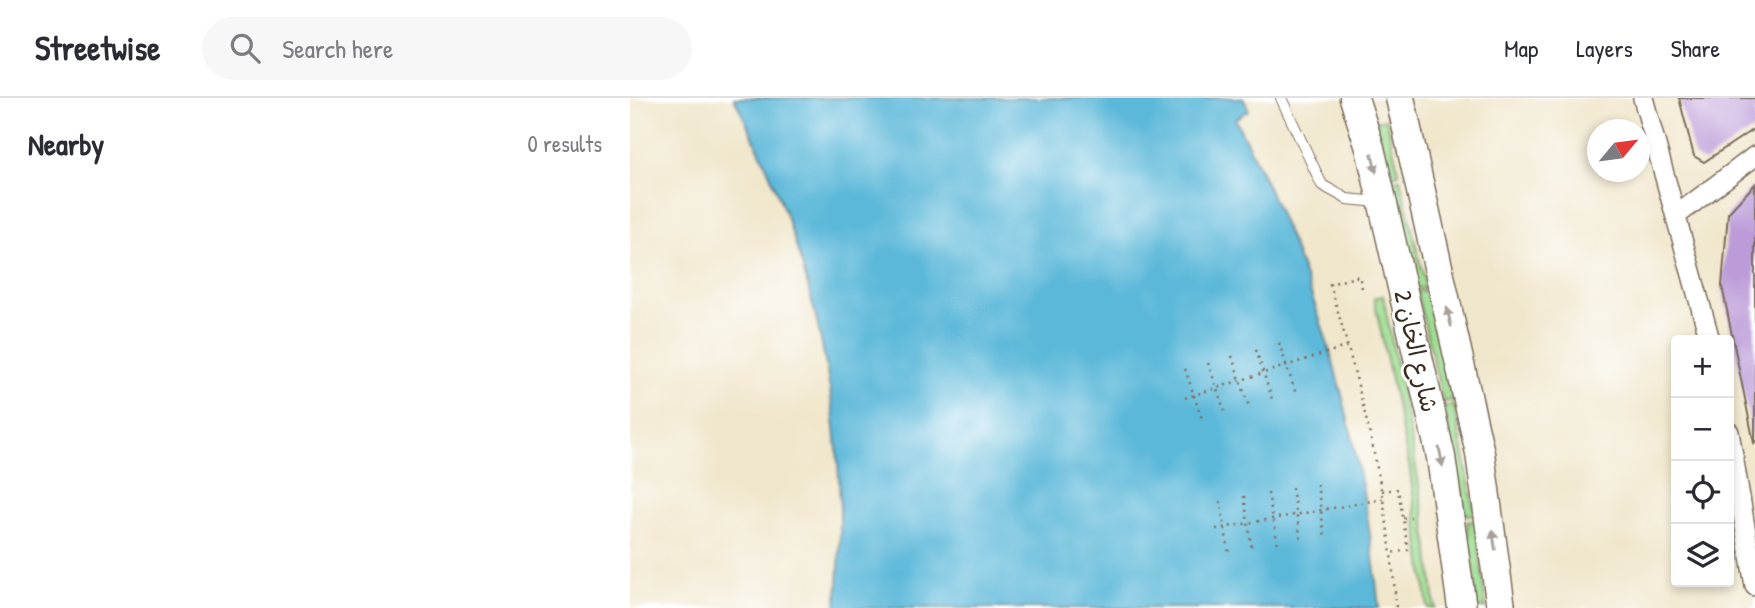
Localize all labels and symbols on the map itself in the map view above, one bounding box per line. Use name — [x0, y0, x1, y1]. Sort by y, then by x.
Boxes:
north arrow — [1587, 119, 1650, 182]
one-way arrow — [1368, 152, 1379, 174]
street label: شارع الخان 2 — [1385, 287, 1447, 416]
one-way arrow — [1444, 306, 1455, 328]
one-way arrow — [1435, 446, 1446, 468]
one-way arrow — [1488, 529, 1499, 551]

